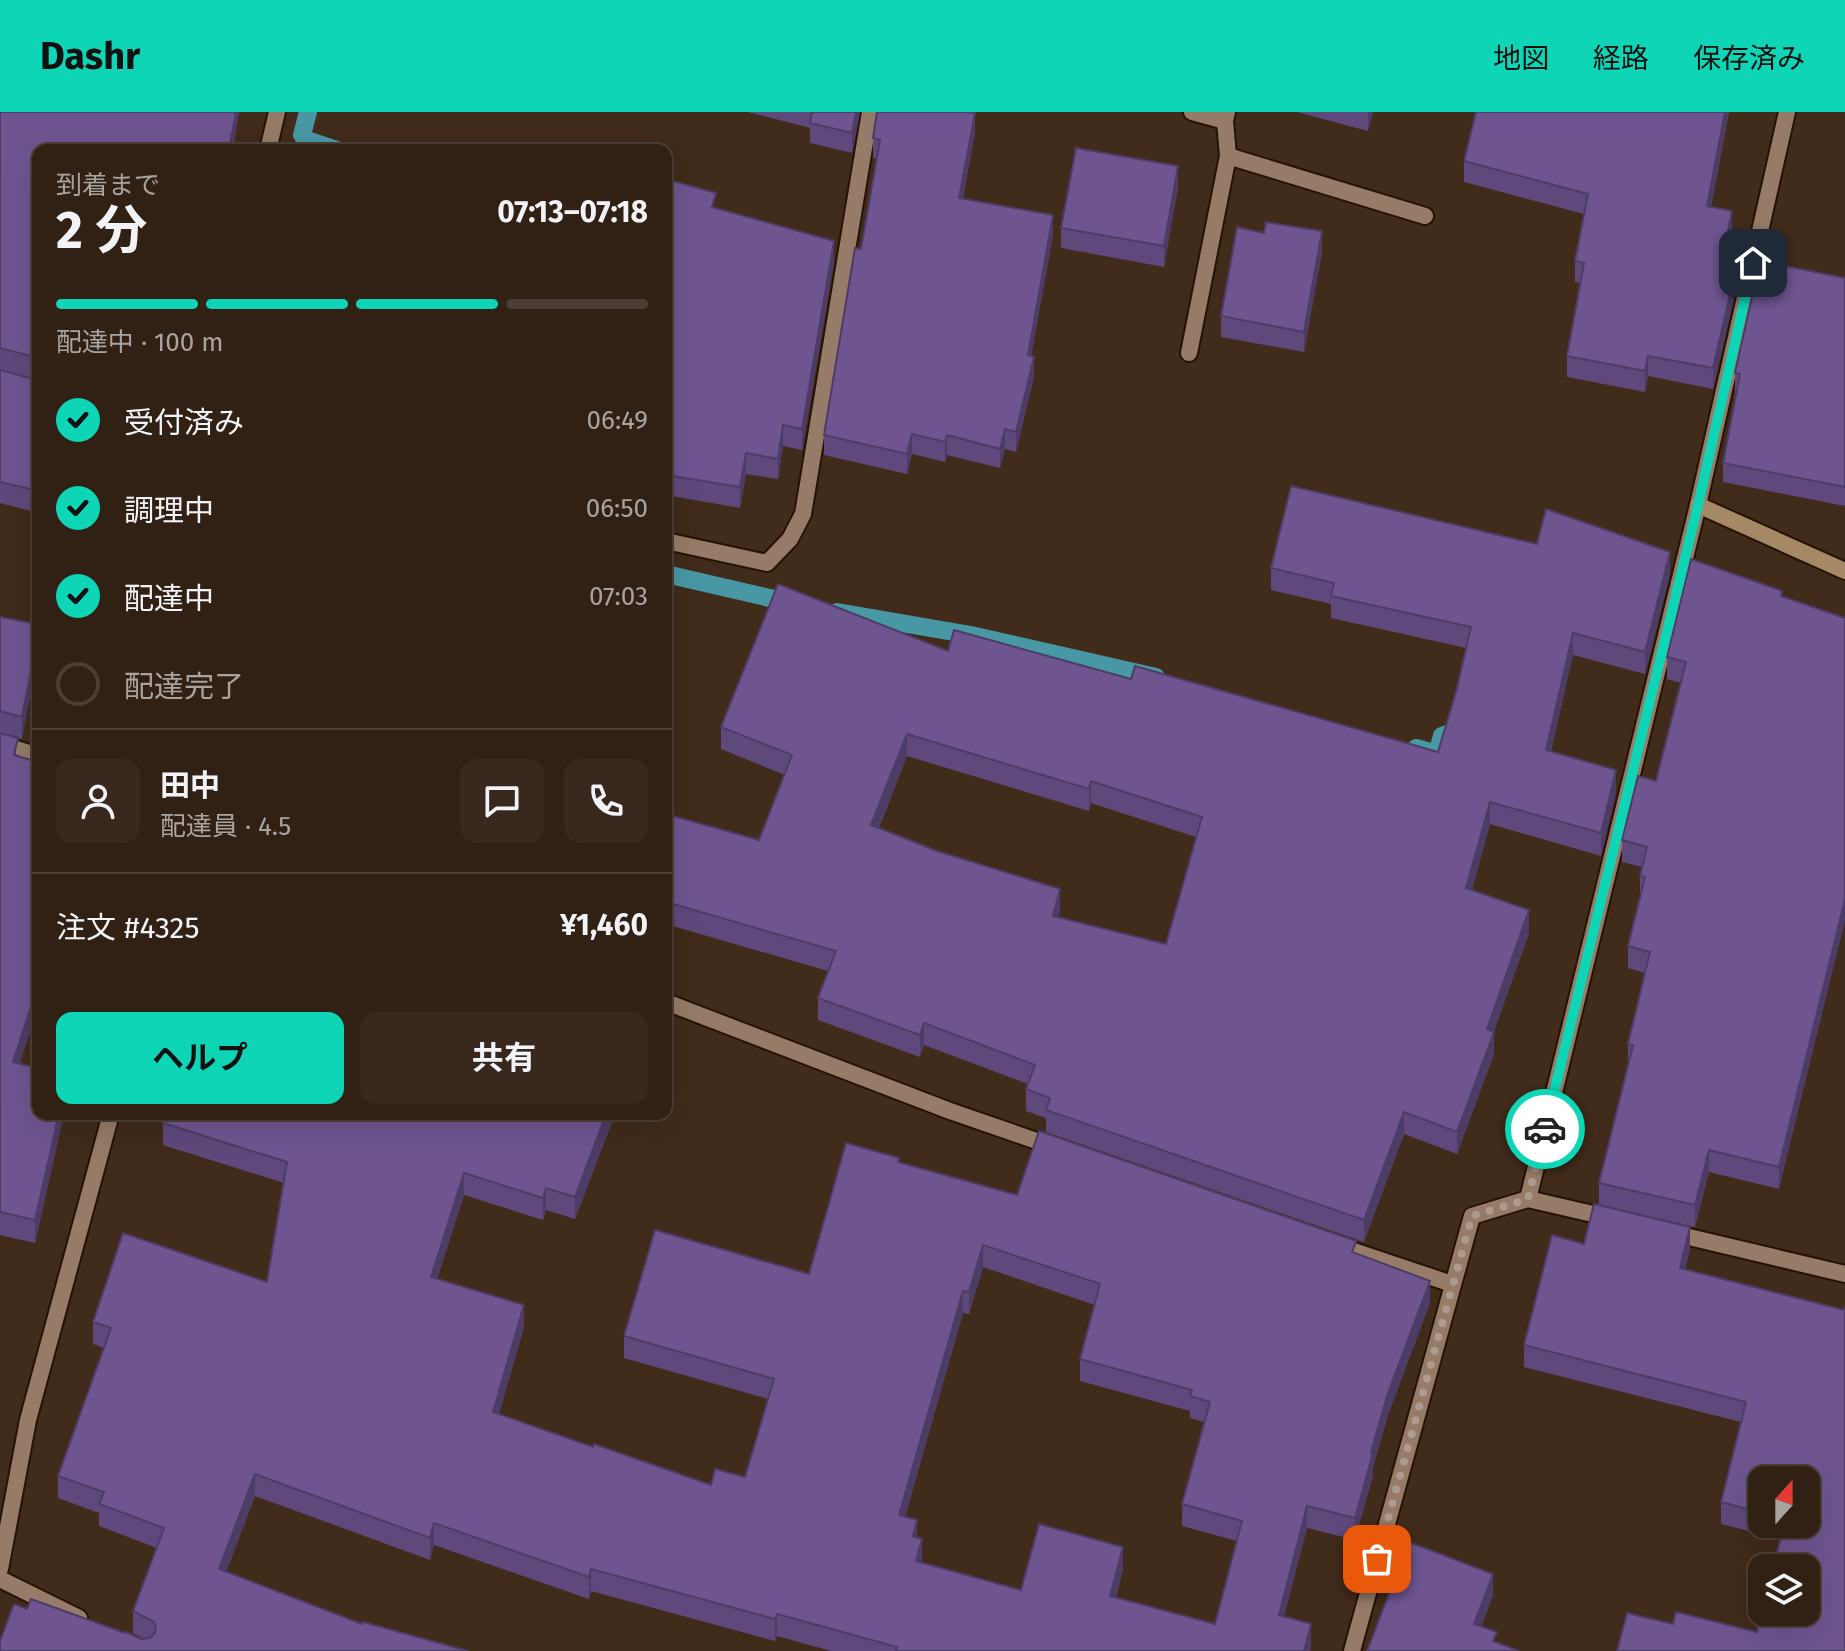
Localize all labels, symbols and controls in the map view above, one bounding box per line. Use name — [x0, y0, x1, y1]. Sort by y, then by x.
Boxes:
text: Dashr — [40, 33, 140, 79]
text: 地図 — [1493, 42, 1549, 75]
text: 経路 — [1593, 42, 1649, 75]
text: 保存済み — [1693, 42, 1805, 75]
text: 到着まで — [56, 170, 160, 201]
text: 07:13–07:18 — [497, 194, 648, 230]
text: 2 分 — [56, 199, 147, 262]
pin — [1719, 229, 1787, 297]
icon: home — [1731, 241, 1775, 285]
text: 配達中 · 100 m — [56, 327, 223, 358]
icon: check — [56, 398, 100, 442]
text: 受付済み — [124, 405, 244, 441]
text: 06:49 — [587, 405, 648, 436]
icon: check — [56, 486, 100, 530]
text: 調理中 — [124, 493, 214, 529]
text: 06:50 — [586, 493, 648, 524]
icon: check — [56, 574, 100, 618]
text: 配達中 — [124, 581, 214, 617]
text: 07:03 — [589, 581, 648, 612]
text: 配達完了 — [124, 669, 244, 705]
button: person — [56, 759, 140, 843]
button: chat — [460, 759, 544, 843]
button: phone — [564, 759, 648, 843]
text: 田中 — [160, 768, 220, 804]
text: 配達員 · 4.5 — [160, 811, 291, 842]
text: ¥1,460 — [560, 907, 648, 943]
text: 注文 #4325 — [56, 910, 200, 946]
button: ヘルプ — [56, 1012, 344, 1104]
button: 共有 — [360, 1012, 648, 1104]
courier — [1505, 1089, 1585, 1169]
icon: car — [1523, 1107, 1567, 1151]
north arrow — [1748, 1466, 1820, 1538]
map controls — [1748, 1466, 1820, 1626]
pin — [1343, 1525, 1411, 1593]
icon: bag — [1355, 1537, 1399, 1581]
button: layers — [1748, 1554, 1820, 1626]

